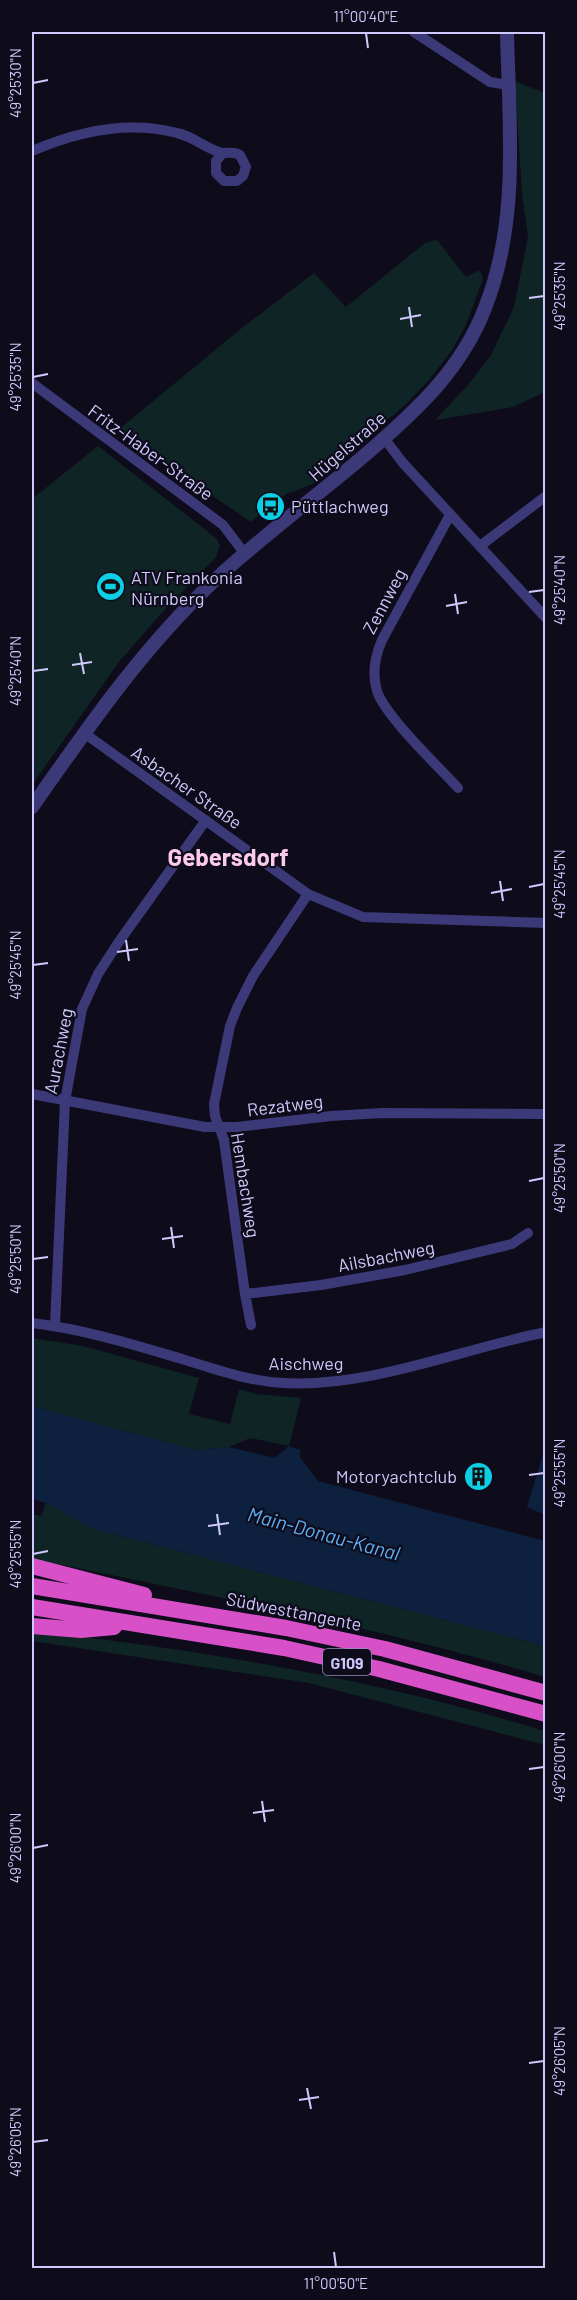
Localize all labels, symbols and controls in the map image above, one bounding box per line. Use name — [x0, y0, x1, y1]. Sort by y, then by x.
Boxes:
text: 11°00'40"E — [334, 7, 398, 25]
text: 49°25'30"N — [6, 48, 24, 118]
text: 49°25'35"N — [550, 261, 568, 331]
text: 49°25'35"N — [6, 342, 24, 412]
street label: Fritz-Haber-Straße — [84, 399, 218, 505]
street label: Hügelstraße — [304, 406, 390, 486]
bus stop icon: Püttlachweg — [254, 490, 286, 522]
place label: Püttlachweg — [291, 495, 389, 517]
text: 49°25'40"N — [550, 555, 568, 625]
street label: Zennweg — [358, 565, 410, 637]
place label: ATV Frankonia Nürnberg — [131, 566, 243, 609]
sports icon: ATV Frankonia Nürnberg — [94, 571, 126, 603]
text: 49°25'40"N — [6, 636, 24, 706]
street label: Asbacher Straße — [128, 741, 246, 833]
district label: Gebersdorf — [167, 842, 289, 871]
text: 49°25'45"N — [550, 849, 568, 919]
text: 49°25'45"N — [6, 930, 24, 1000]
street label: Aurachweg — [39, 1006, 77, 1096]
street label: Rezatweg — [246, 1089, 324, 1121]
street label: Hembachweg — [227, 1131, 265, 1239]
text: 49°25'50"N — [550, 1143, 568, 1213]
text: 49°25'50"N — [6, 1224, 24, 1294]
street label: Ailsbachweg — [336, 1236, 436, 1276]
street label: Aischweg — [269, 1352, 343, 1374]
text: 49°25'55"N — [550, 1438, 568, 1508]
building icon: Motoryachtclub — [462, 1460, 494, 1492]
place label: Motoryachtclub — [336, 1465, 457, 1487]
water label: Main-Donau-Kanal — [245, 1501, 403, 1565]
text: 49°25'55"N — [6, 1519, 24, 1589]
street label: Südwesttangente — [224, 1587, 364, 1635]
road number: G109 — [323, 1649, 371, 1675]
text: 49°26'00"N — [550, 1732, 568, 1802]
text: 49°26'00"N — [6, 1813, 24, 1883]
text: 49°26'05"N — [550, 2026, 568, 2096]
text: 49°26'05"N — [6, 2107, 24, 2177]
text: 11°00'50"E — [304, 2274, 368, 2292]

